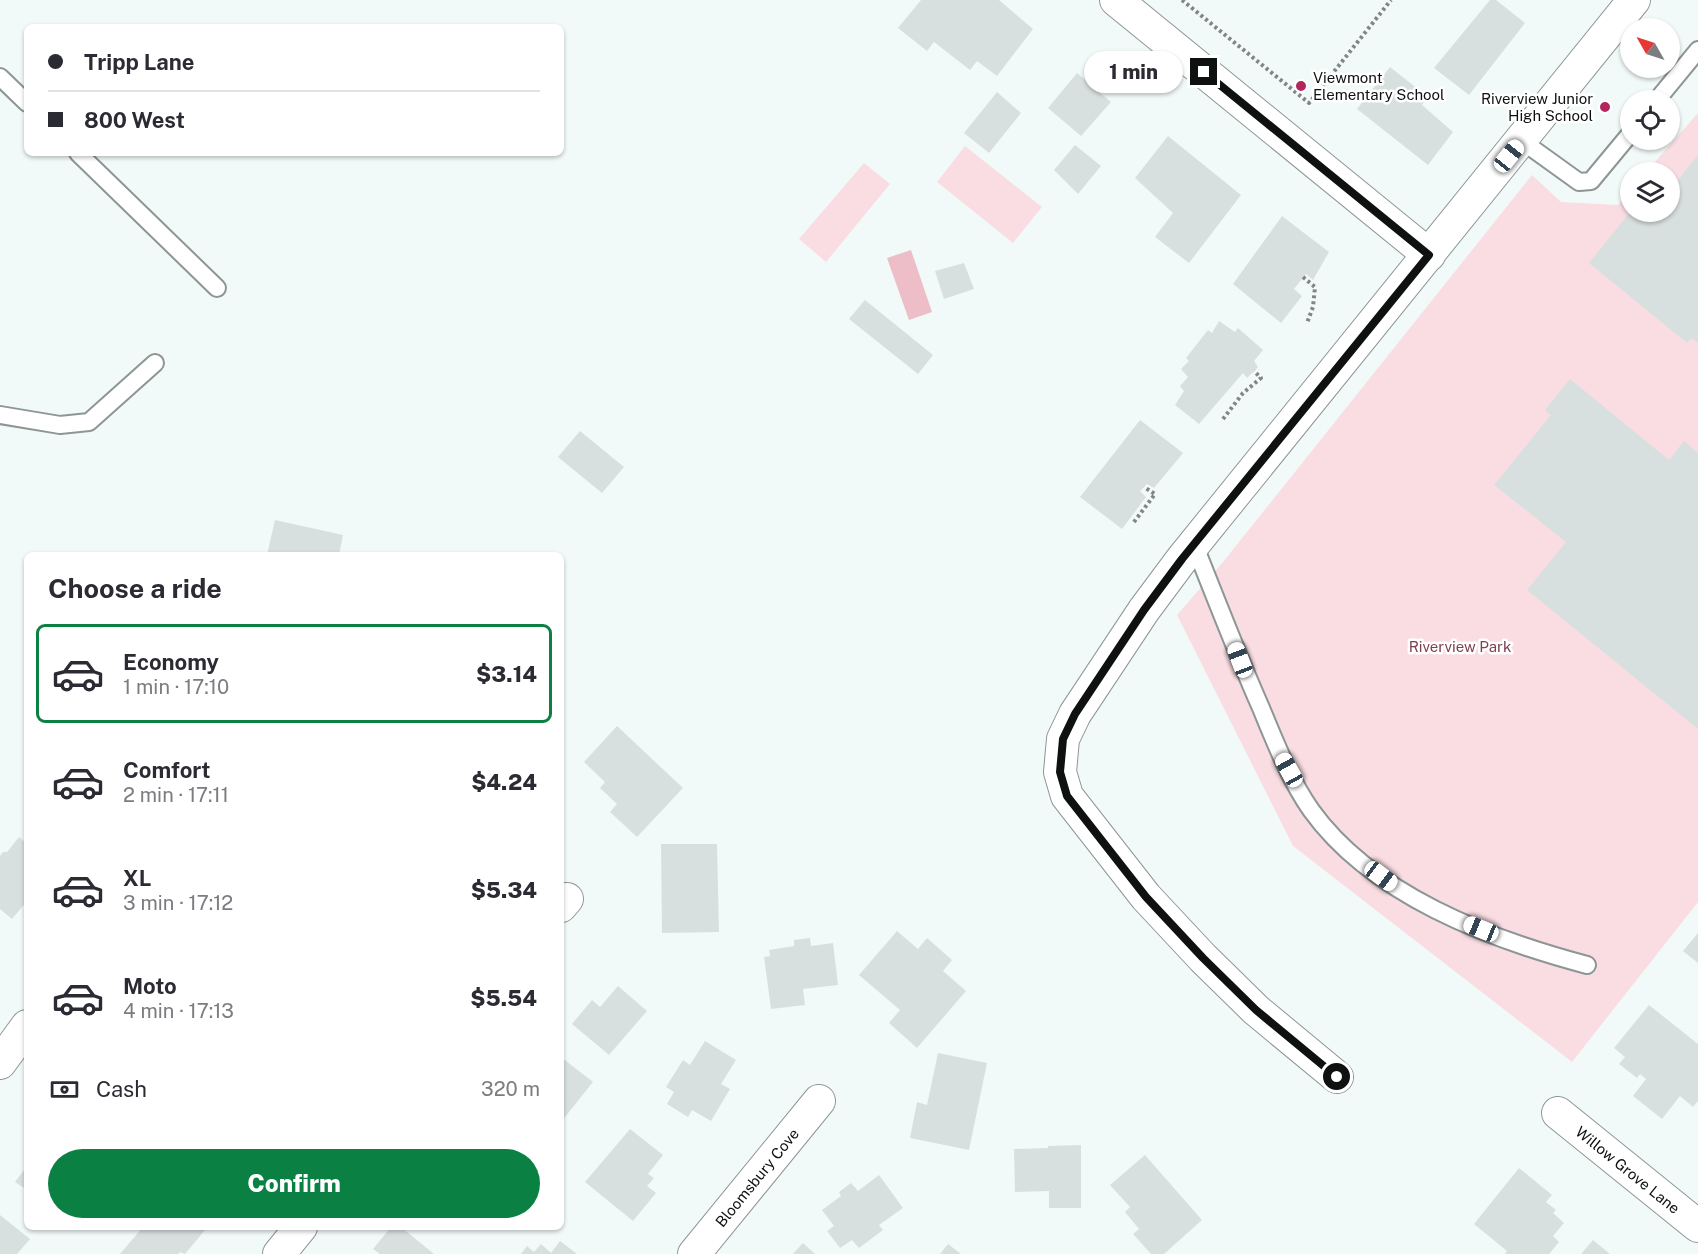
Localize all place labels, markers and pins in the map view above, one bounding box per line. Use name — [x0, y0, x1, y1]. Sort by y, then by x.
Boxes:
place label: Viewmont Elementary School — [1313, 69, 1445, 103]
marker: Viewmont Elementary School — [1294, 79, 1308, 93]
place label: Riverview Junior High School — [1481, 90, 1593, 124]
marker: Riverview Junior High School — [1598, 100, 1612, 114]

